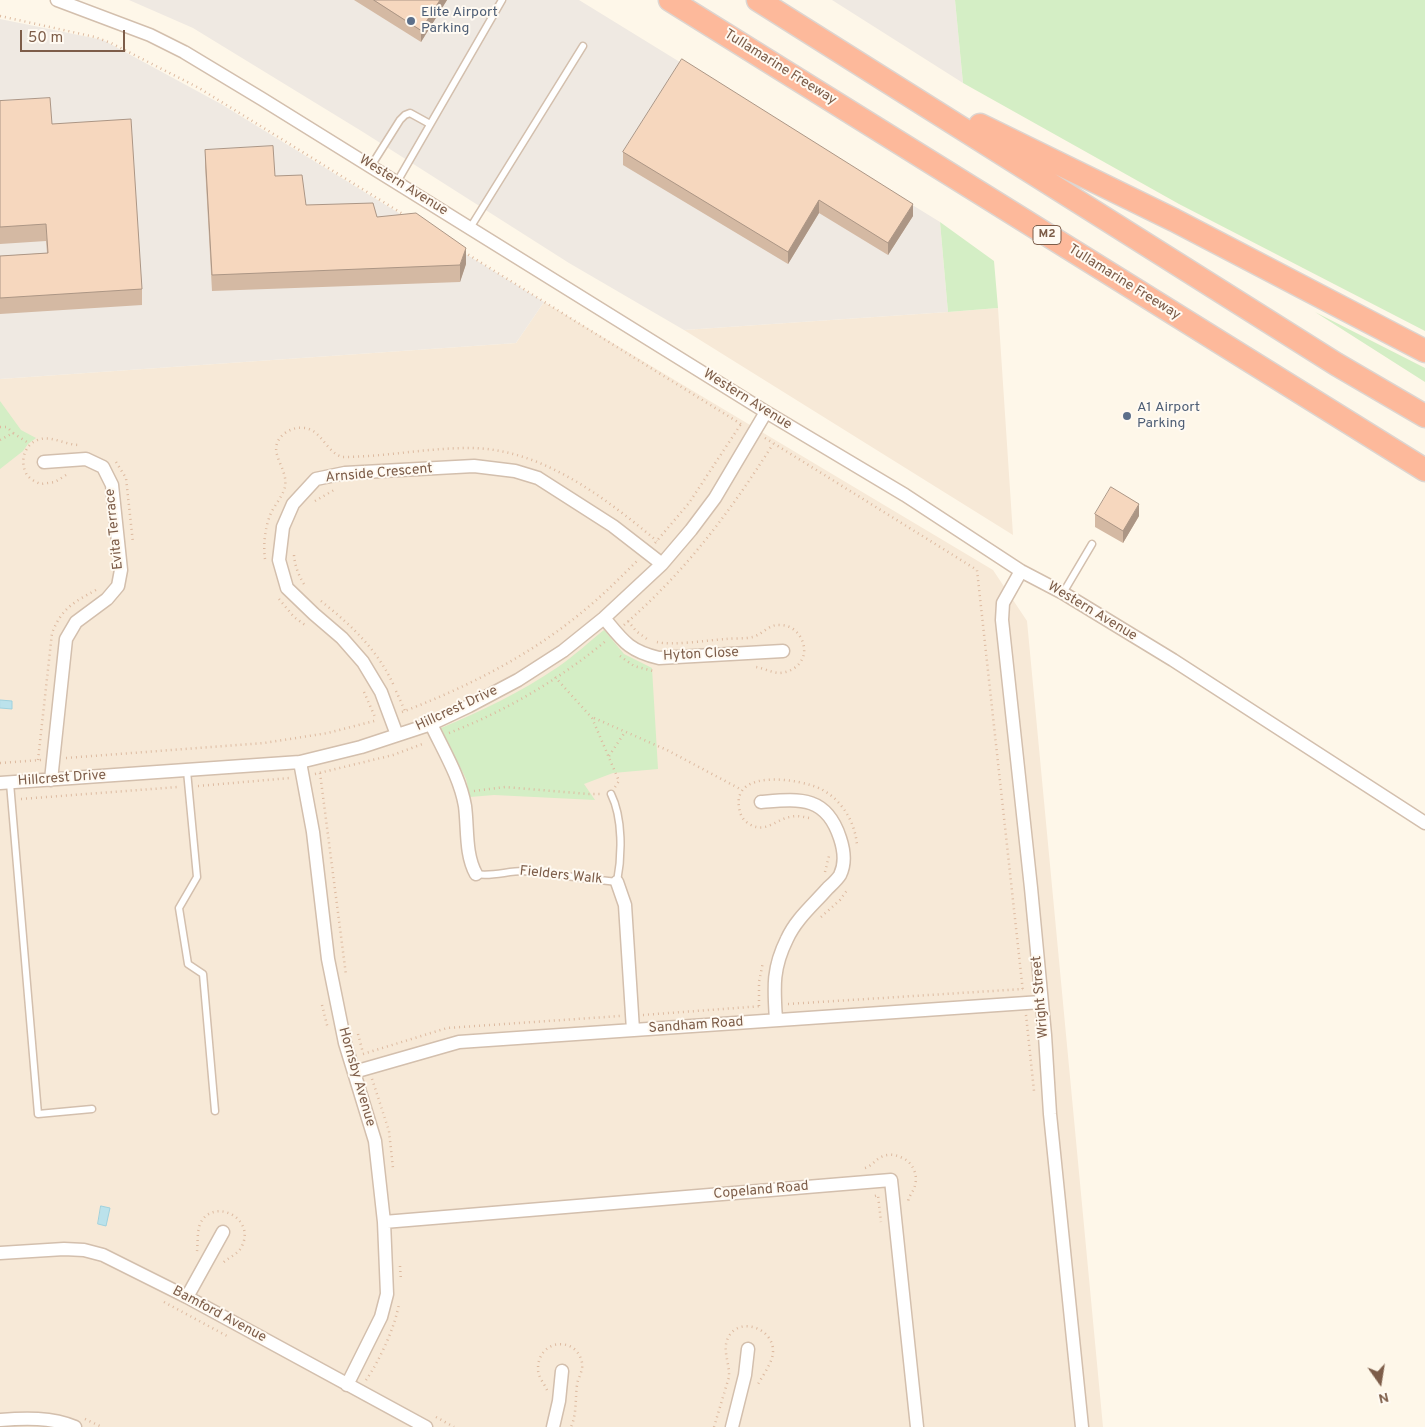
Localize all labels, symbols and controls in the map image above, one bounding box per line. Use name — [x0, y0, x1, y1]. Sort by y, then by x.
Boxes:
place label: Elite Airport Parking — [421, 5, 498, 38]
marker: Elite Airport Parking — [405, 15, 417, 27]
scale bar — [22, 20, 128, 52]
street label: Tullamarine Freeway — [721, 27, 839, 109]
text: 50 m — [28, 29, 63, 48]
street label: Western Avenue — [356, 152, 450, 220]
road number: M2 — [1033, 226, 1061, 244]
street label: Tullamarine Freeway — [1065, 242, 1183, 324]
street label: Western Avenue — [700, 366, 794, 434]
place label: A1 Airport Parking — [1137, 400, 1200, 432]
marker: A1 Airport Parking — [1121, 410, 1133, 422]
street label: Arnside Crescent — [325, 461, 433, 487]
street label: Evita Terrace — [102, 488, 128, 570]
street label: Western Avenue — [1044, 579, 1140, 645]
street label: Hyton Close — [663, 645, 739, 665]
street label: Hillcrest Drive — [413, 683, 501, 735]
street label: Hillcrest Drive — [17, 768, 107, 790]
street label: Fielders Walk — [519, 863, 603, 889]
street label: Wright Street — [1029, 955, 1053, 1039]
street label: Sandham Road — [648, 1014, 744, 1038]
street label: Hornsby Avenue — [334, 1025, 378, 1129]
street label: Copeland Road — [713, 1178, 809, 1204]
street label: Bamford Avenue — [169, 1283, 269, 1347]
north arrow — [1355, 1357, 1405, 1407]
text: N — [1377, 1388, 1390, 1407]

